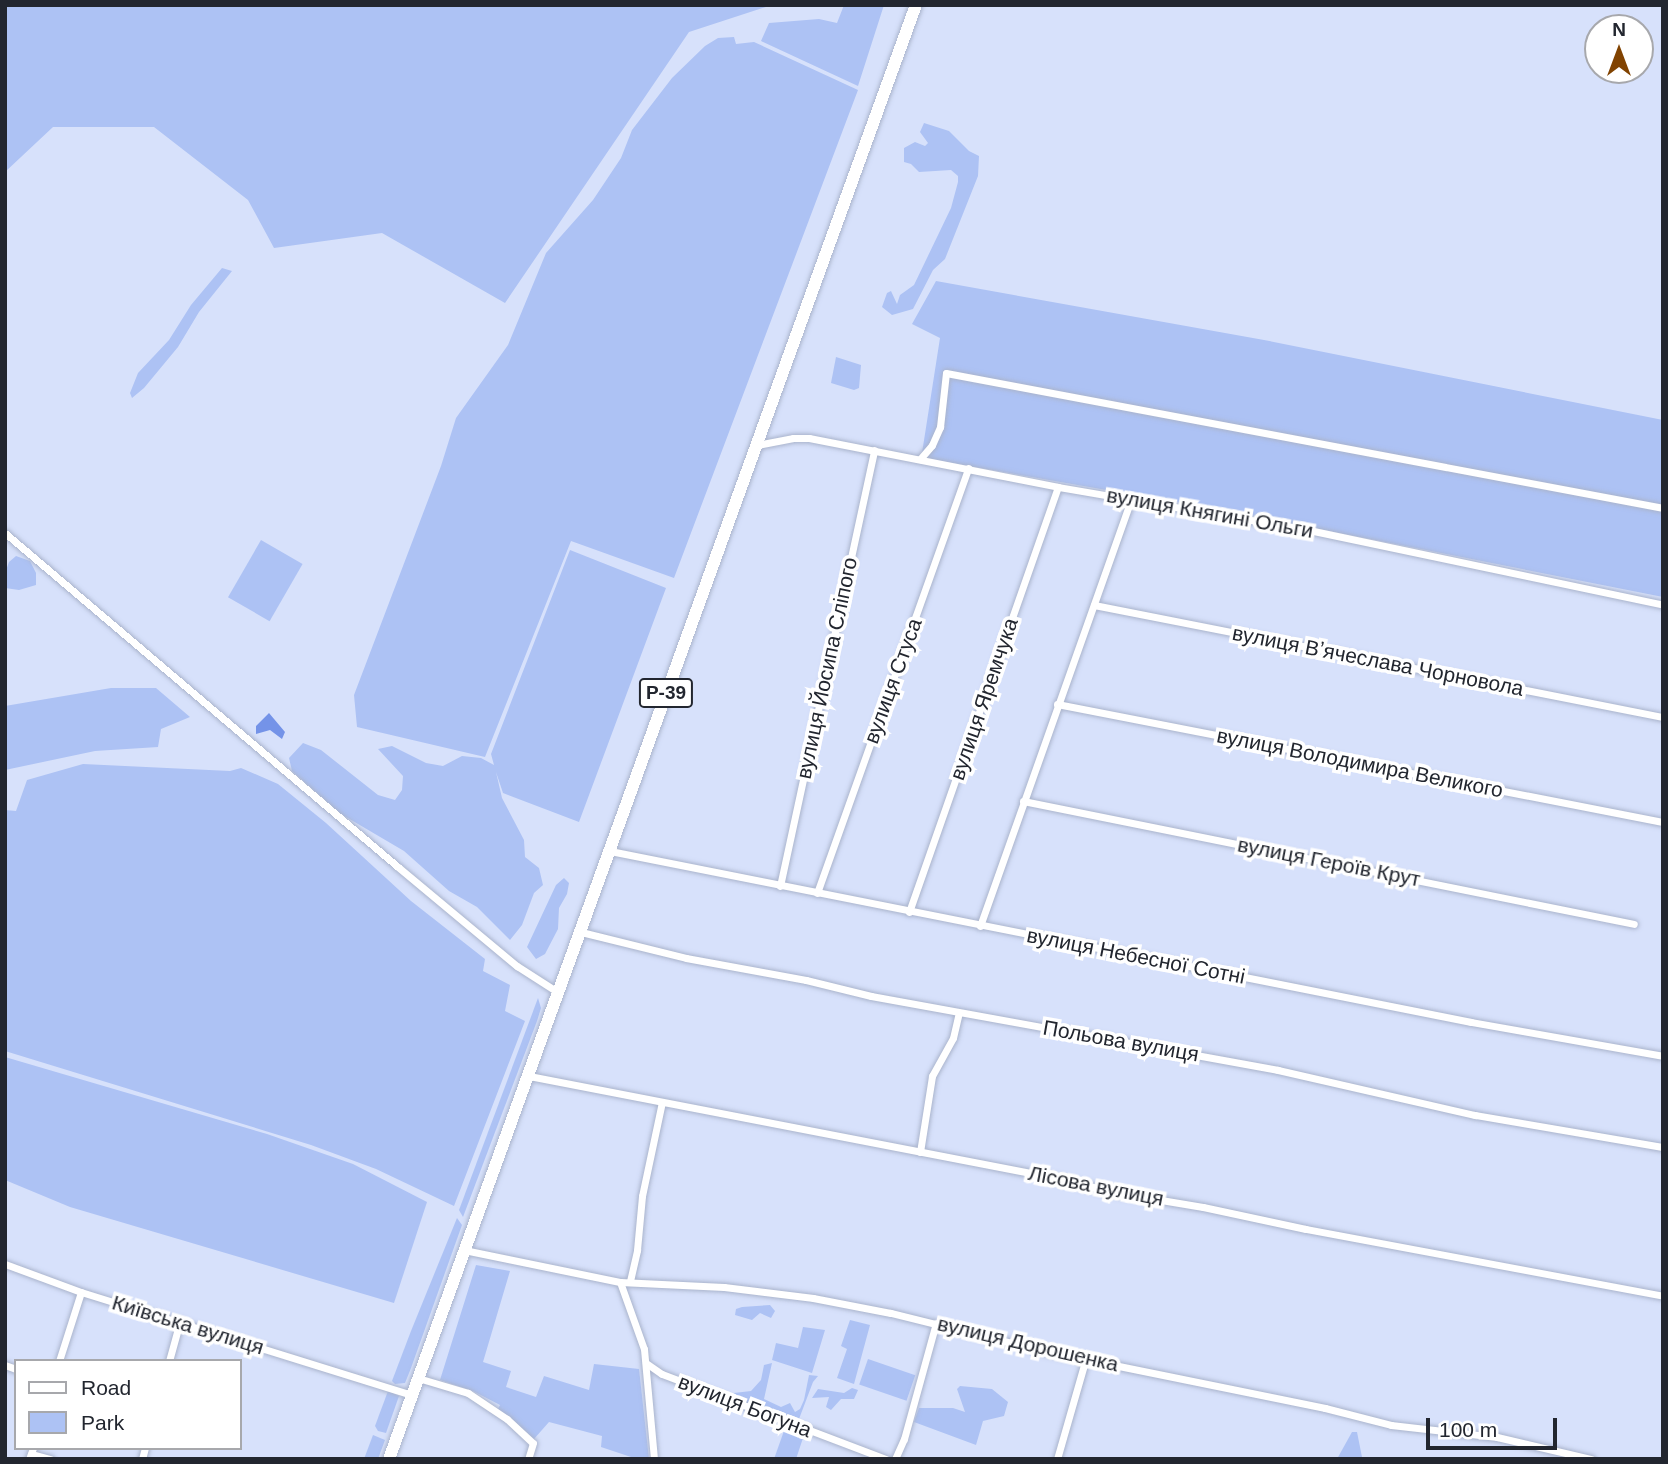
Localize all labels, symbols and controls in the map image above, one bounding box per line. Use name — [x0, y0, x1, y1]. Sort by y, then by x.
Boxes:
north arrow — [1584, 14, 1654, 84]
text: N — [1612, 19, 1626, 40]
street label: вулиця Княгині Ольги — [1105, 482, 1315, 544]
street label: вулиця Йосипа Сліпого — [791, 555, 863, 781]
street label: вулиця Стуса — [859, 615, 927, 747]
street label: вулиця Яремчука — [944, 615, 1024, 783]
street label: вулиця Вʼячеслава Чорновола — [1230, 620, 1526, 702]
road number: Р-39 — [638, 678, 694, 708]
street label: вулиця Володимира Великого — [1215, 723, 1505, 803]
street label: вулиця Героїв Крут — [1236, 832, 1422, 892]
street label: вулиця Небесної Сотні — [1025, 922, 1247, 990]
street label: Польова вулиця — [1041, 1015, 1201, 1067]
street label: Лісова вулиця — [1026, 1161, 1166, 1211]
street label: Київська вулиця — [109, 1290, 267, 1360]
street label: вулиця Дорошенка — [935, 1311, 1121, 1377]
legend — [14, 1359, 242, 1450]
street label: вулиця Богуна — [675, 1369, 815, 1443]
text: Road — [81, 1376, 131, 1399]
scale bar — [1430, 1404, 1561, 1448]
text: Park — [81, 1411, 124, 1434]
text: 100 m — [1439, 1418, 1497, 1441]

